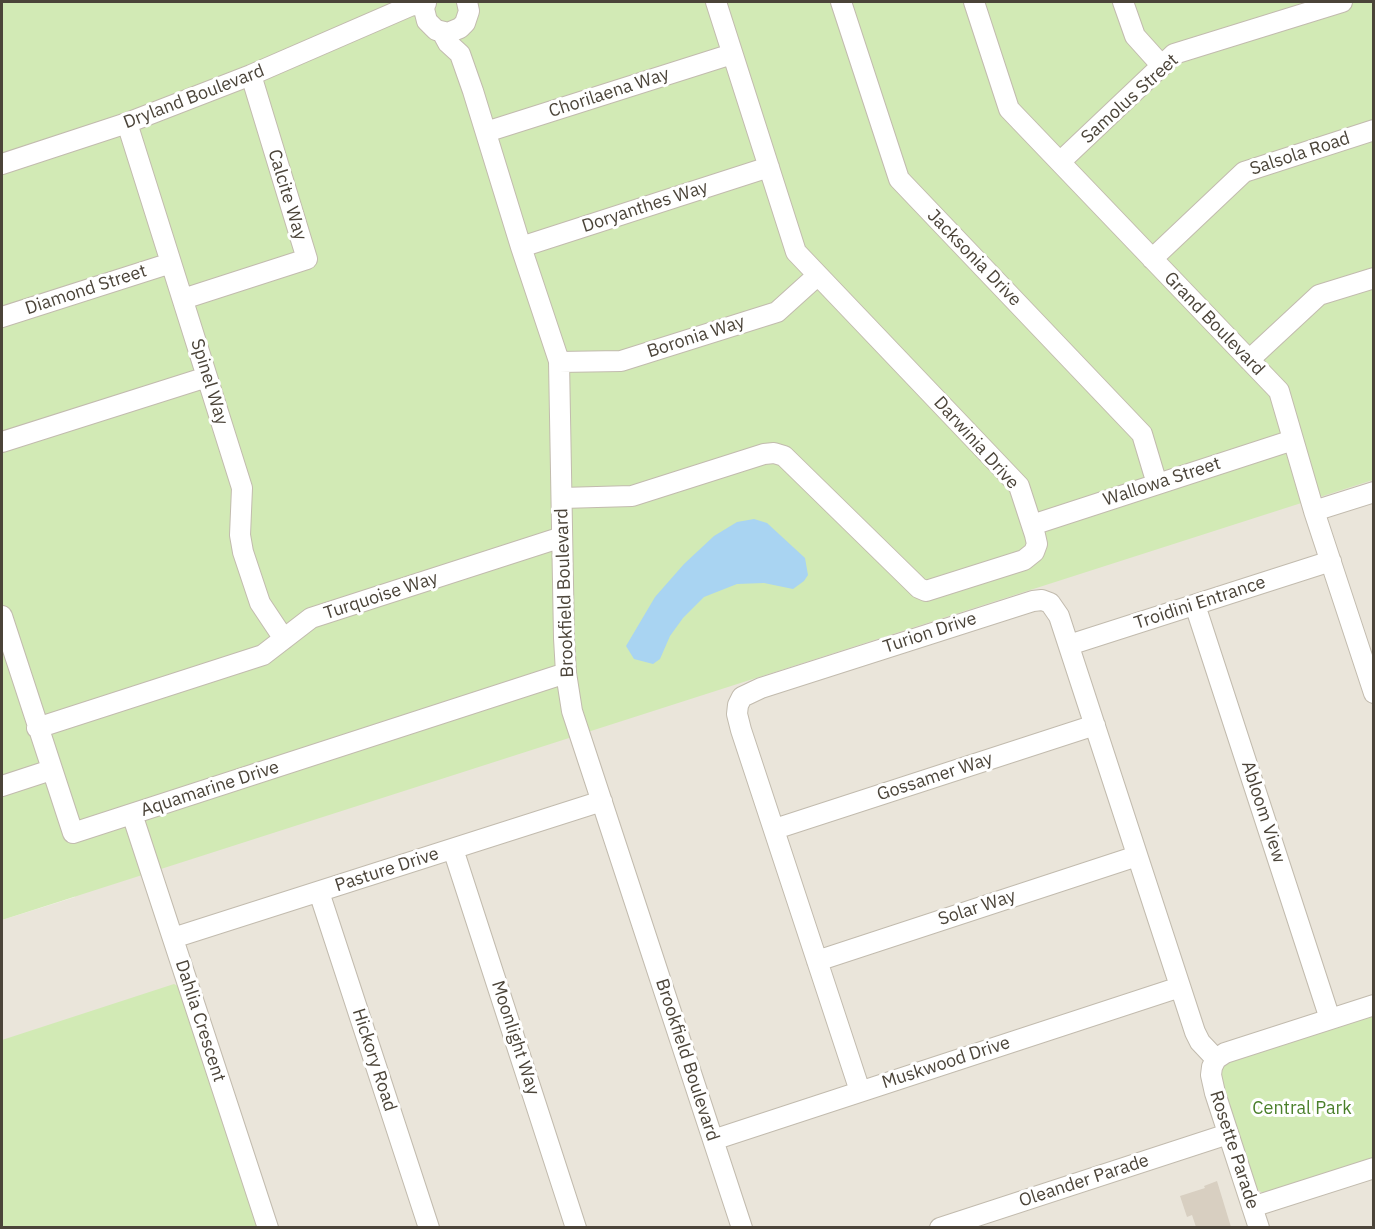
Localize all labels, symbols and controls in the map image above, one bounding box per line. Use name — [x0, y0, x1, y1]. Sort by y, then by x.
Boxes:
street label: Samolus Street — [1077, 50, 1183, 148]
street label: Dryland Boulevard — [120, 60, 268, 134]
street label: Chorilaena Way — [546, 63, 672, 123]
street label: Salsola Road — [1247, 128, 1353, 180]
street label: Calcite Way — [263, 147, 311, 243]
street label: Doryanthes Way — [579, 176, 711, 238]
street label: Jacksonia Drive — [922, 205, 1026, 311]
street label: Diamond Street — [23, 260, 149, 320]
street label: Grand Boulevard — [1159, 268, 1269, 380]
street label: Boronia Way — [644, 311, 748, 363]
street label: Spinel Way — [186, 336, 232, 428]
street label: Darwinia Drive — [929, 392, 1023, 494]
street label: Wallowa Street — [1101, 453, 1223, 511]
street label: Brookfield Boulevard — [551, 508, 579, 678]
street label: Turquoise Way — [321, 567, 441, 625]
street label: Troidini Entrance — [1132, 572, 1268, 634]
street label: Turion Drive — [881, 608, 979, 658]
street label: Gossamer Way — [874, 748, 996, 806]
street label: Aquamarine Drive — [138, 756, 282, 822]
street label: Abloom View — [1236, 758, 1290, 866]
street label: Pasture Drive — [332, 843, 442, 897]
street label: Solar Way — [935, 885, 1019, 931]
street label: Dahlia Crescent — [170, 957, 230, 1085]
street label: Brookfield Boulevard — [651, 976, 723, 1144]
street label: Moonlight Way — [486, 978, 544, 1098]
street label: Hickory Road — [347, 1006, 401, 1114]
street label: Muskwood Drive — [879, 1032, 1013, 1094]
street label: Rosette Parade — [1205, 1088, 1263, 1212]
park label: Central Park — [1252, 1098, 1352, 1120]
street label: Oleander Parade — [1016, 1150, 1152, 1212]

